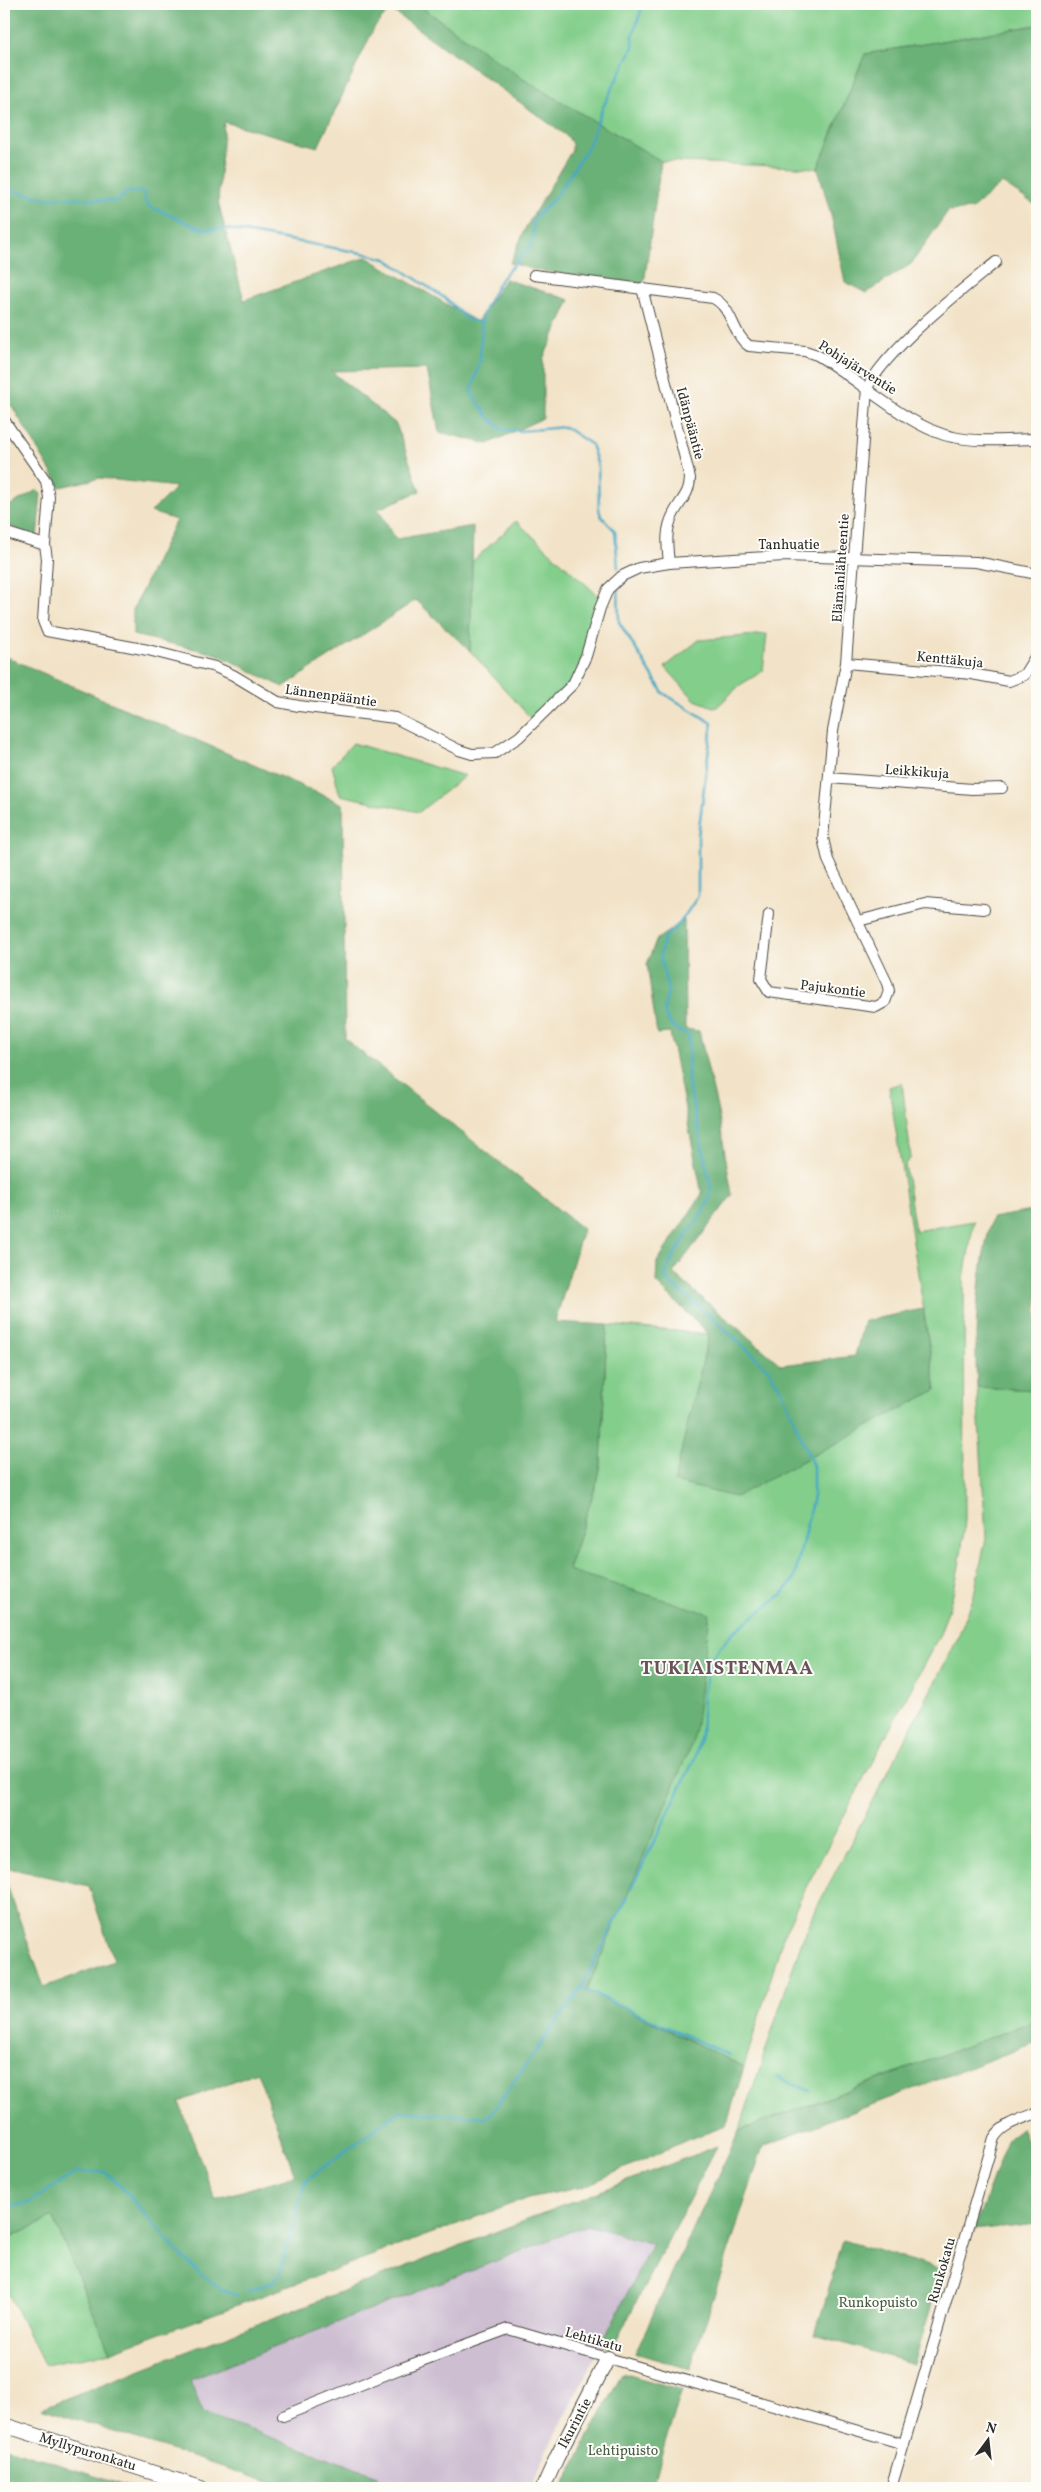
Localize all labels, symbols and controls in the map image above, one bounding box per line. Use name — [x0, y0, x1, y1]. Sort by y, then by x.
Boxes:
street label: Pohjajärventie — [814, 337, 900, 400]
street label: Idänpääntie — [671, 385, 708, 462]
street label: Elämänlähteentie — [828, 513, 855, 623]
street label: Tanhuatie — [758, 536, 820, 555]
street label: Kenttäkuja — [916, 648, 984, 673]
street label: Lännenpääntie — [284, 681, 378, 712]
street label: Leikkikuja — [884, 761, 950, 784]
street label: Pajukontie — [799, 976, 867, 1003]
district label: TUKIAISTENMAA — [640, 1656, 814, 1682]
street label: Runkokatu — [924, 2235, 961, 2306]
park label: Runkopuisto — [838, 2294, 918, 2313]
street label: Lehtikatu — [563, 2323, 625, 2358]
street label: Ikurintie — [554, 2395, 597, 2452]
north arrow — [964, 2414, 1014, 2464]
text: N — [984, 2418, 998, 2439]
street label: Myllypuronkatu — [37, 2429, 139, 2476]
park label: Lehtipuisto — [588, 2442, 658, 2461]

